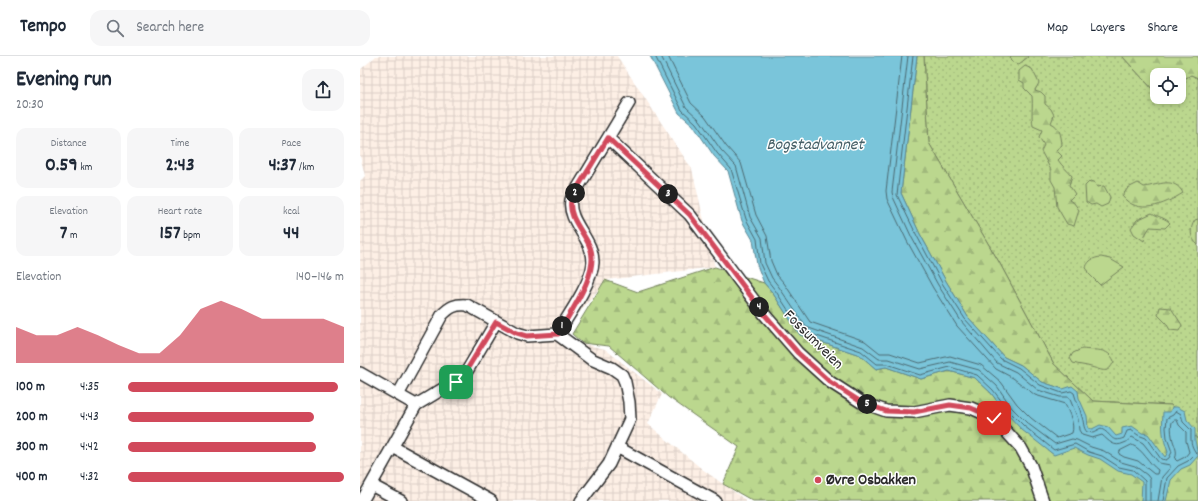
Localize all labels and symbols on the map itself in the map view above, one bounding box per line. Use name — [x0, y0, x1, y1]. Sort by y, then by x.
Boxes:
water label: Bogstadvannet — [767, 134, 865, 158]
pin: 2 — [565, 183, 585, 203]
pin: 3 — [658, 184, 678, 204]
pin: 4 — [749, 297, 769, 317]
street label: Fossumveien — [778, 305, 848, 375]
pin: 1 — [552, 316, 572, 336]
pin — [439, 365, 473, 399]
pin: 5 — [857, 394, 877, 414]
pin — [977, 401, 1011, 435]
place label: Øvre Osbakken — [826, 469, 916, 492]
marker: Øvre Osbakken — [813, 475, 823, 485]

